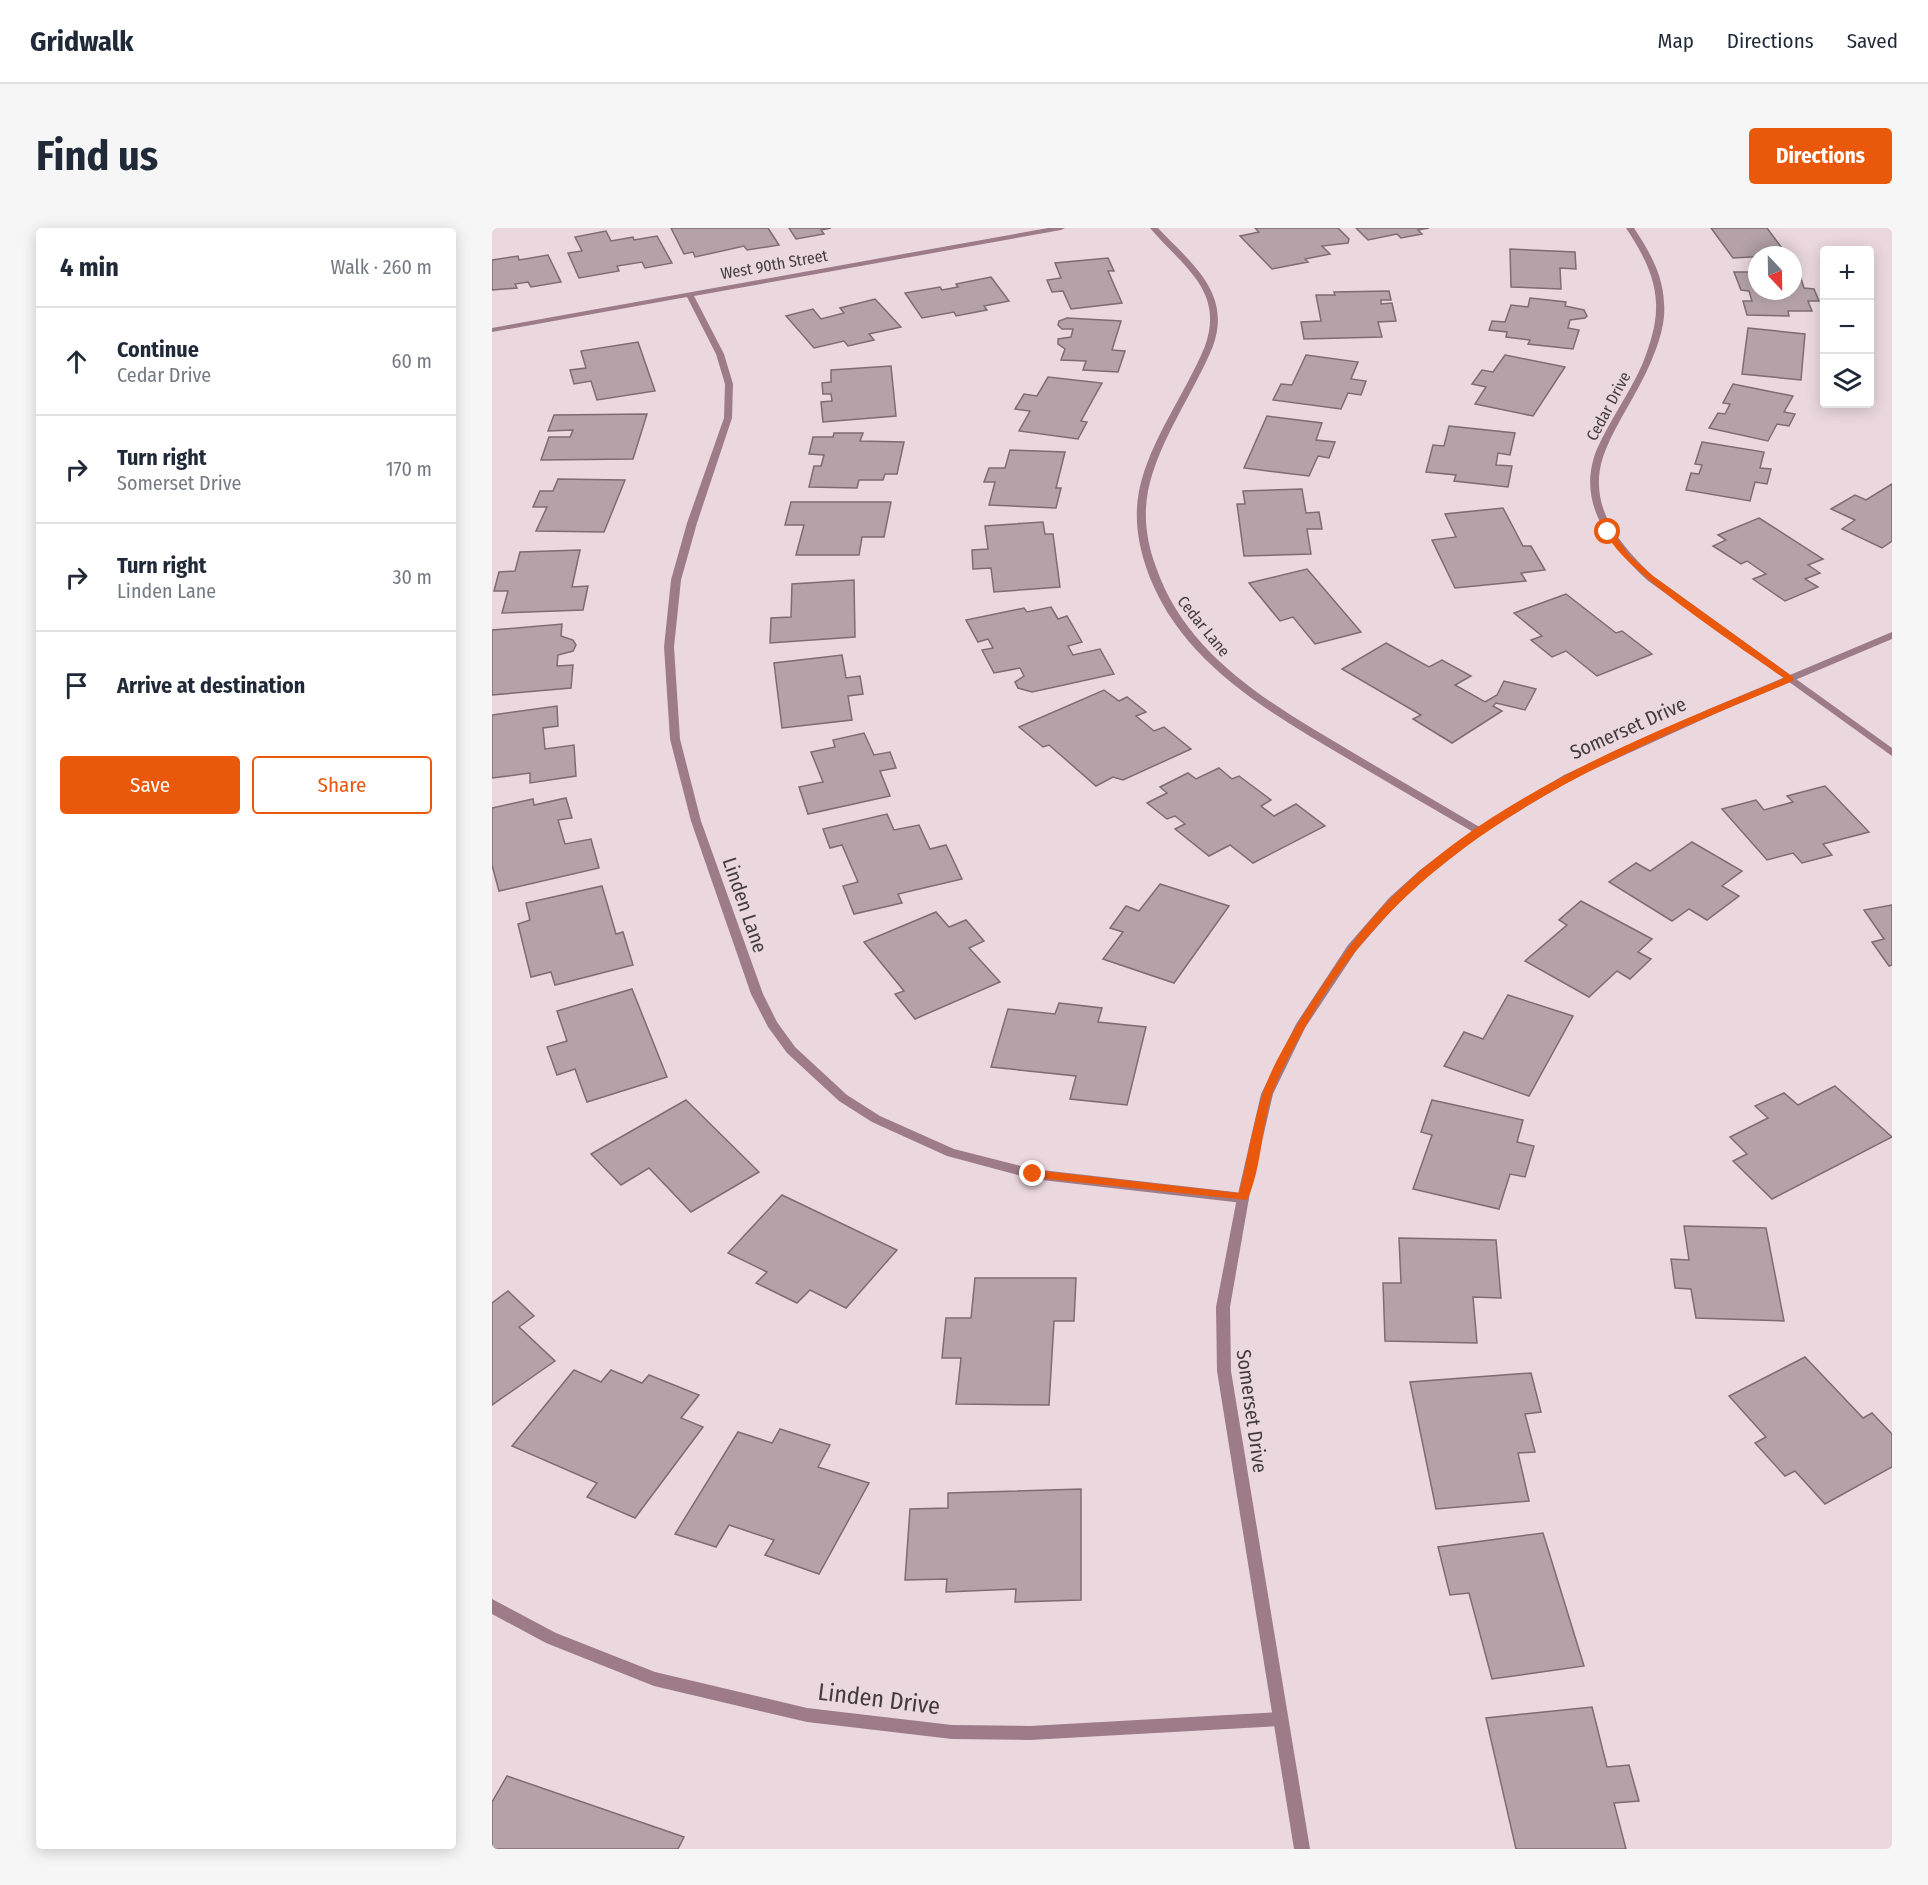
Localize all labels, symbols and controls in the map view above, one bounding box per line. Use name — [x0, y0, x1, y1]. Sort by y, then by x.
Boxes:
text: Gridwalk — [30, 25, 134, 58]
text: Map — [1657, 28, 1694, 54]
text: Directions — [1727, 28, 1814, 54]
text: Saved — [1847, 28, 1898, 54]
button: Directions — [1749, 128, 1892, 184]
text: Find us — [36, 131, 158, 181]
street label: West 90th Street — [719, 246, 830, 283]
north arrow — [1748, 246, 1802, 300]
map controls — [1820, 246, 1874, 408]
button: + — [1820, 246, 1874, 300]
text: 4 min — [60, 252, 119, 283]
text: Walk · 260 m — [331, 255, 432, 279]
button: − — [1820, 300, 1874, 354]
text: Continue — [117, 336, 199, 363]
icon: ahead — [60, 345, 93, 378]
text: 60 m — [392, 349, 432, 373]
button: layers — [1820, 354, 1874, 408]
text: Cedar Drive — [117, 363, 211, 387]
street label: Cedar Drive — [1582, 368, 1635, 444]
text: Turn right — [117, 444, 206, 471]
icon: right — [60, 453, 93, 486]
text: 170 m — [386, 457, 432, 481]
text: Somerset Drive — [117, 471, 241, 495]
route start — [1594, 518, 1620, 544]
text: Turn right — [117, 552, 206, 579]
icon: right — [60, 561, 93, 594]
text: 30 m — [392, 565, 432, 589]
text: Linden Lane — [117, 579, 216, 603]
street label: Cedar Lane — [1173, 592, 1234, 661]
icon: arrive — [60, 669, 93, 702]
text: Arrive at destination — [117, 672, 305, 699]
street label: Somerset Drive — [1566, 692, 1690, 764]
button: Save — [60, 756, 240, 814]
button: Share — [252, 756, 432, 814]
street label: Linden Lane — [718, 854, 772, 956]
route end — [1019, 1160, 1045, 1186]
street label: Somerset Drive — [1231, 1348, 1273, 1474]
street label: Linden Drive — [816, 1678, 942, 1720]

